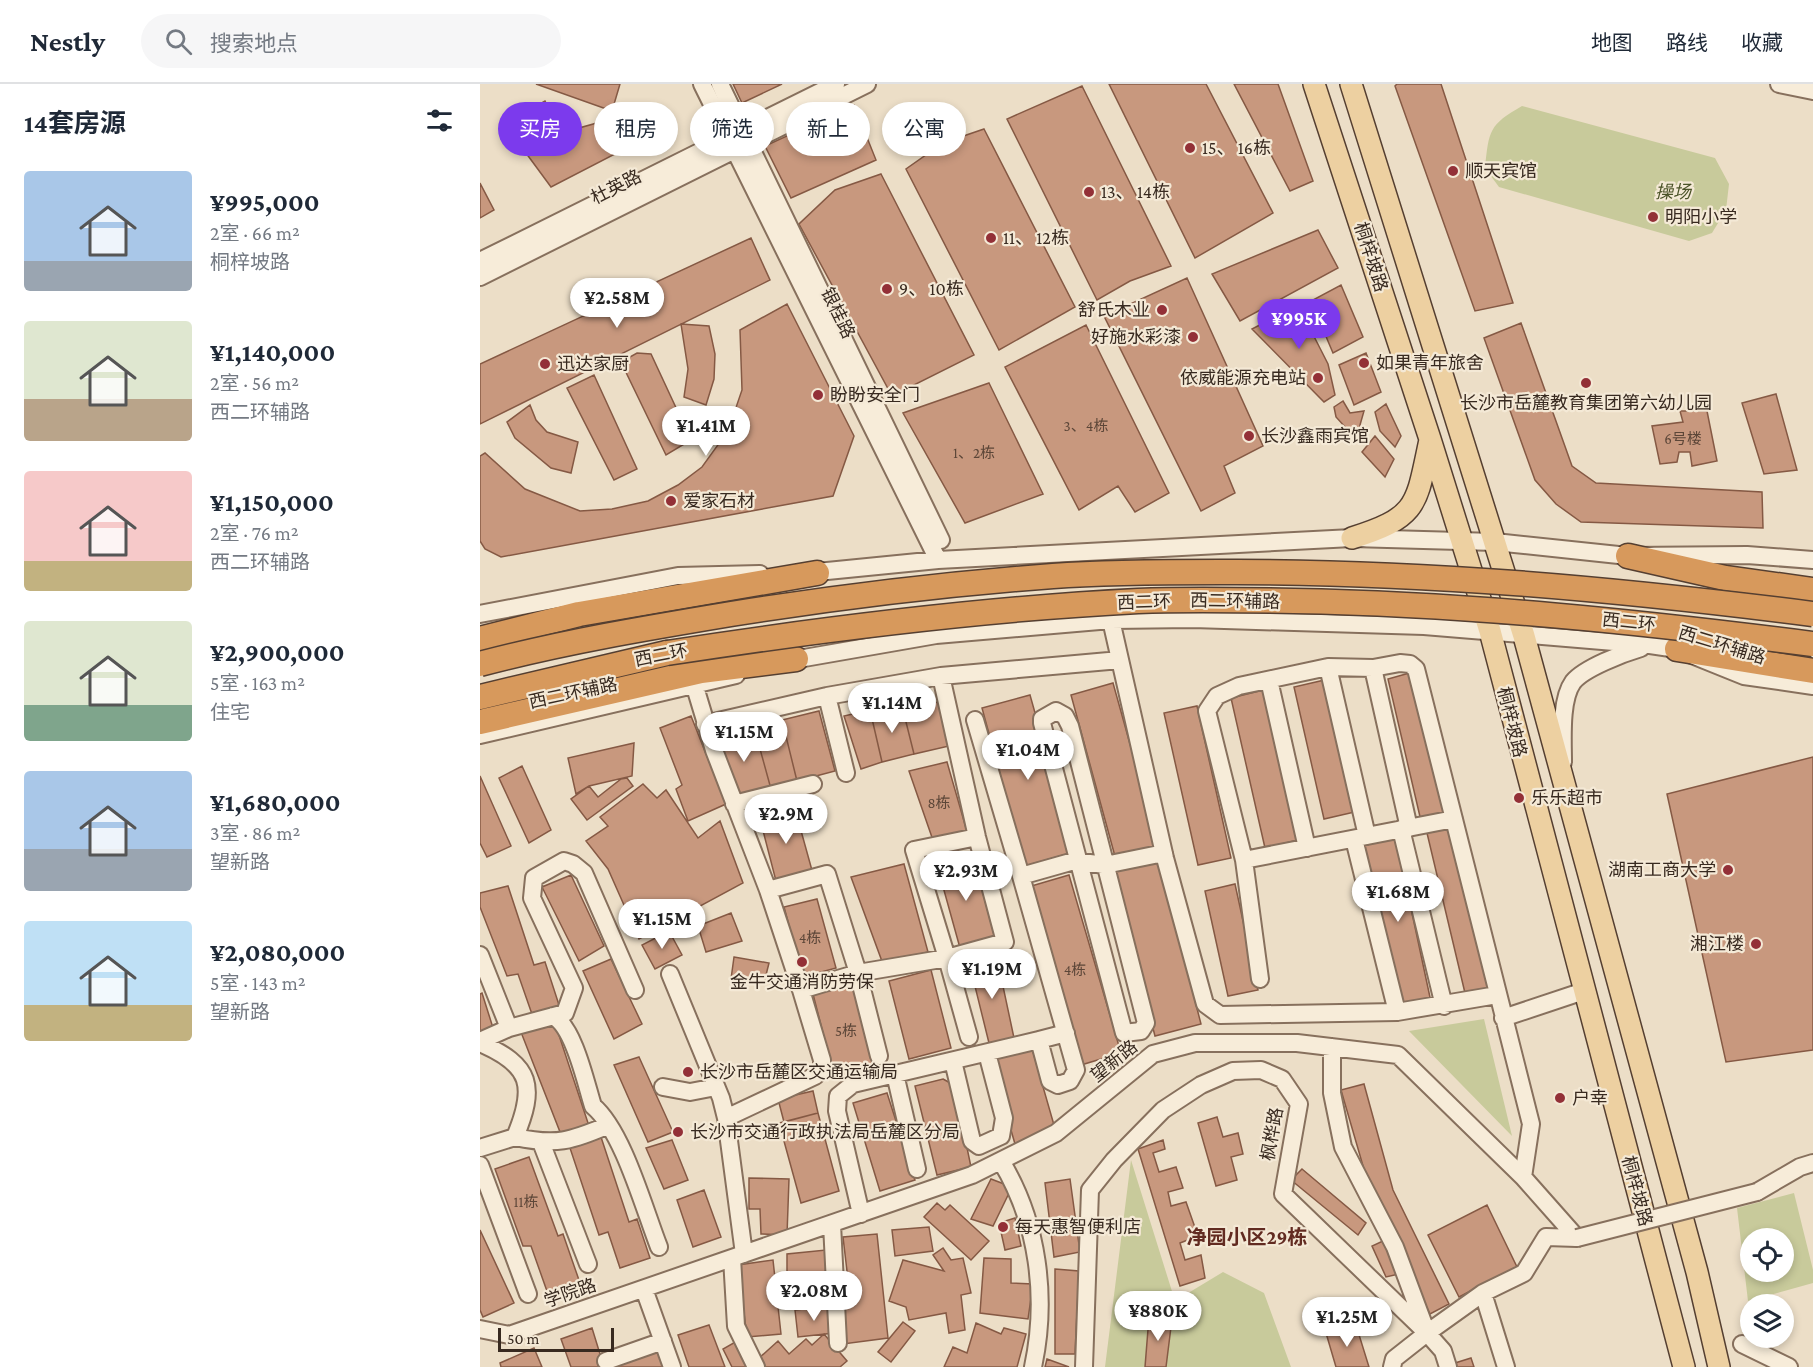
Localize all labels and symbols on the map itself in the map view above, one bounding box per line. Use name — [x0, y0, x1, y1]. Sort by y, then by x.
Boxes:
place label: 15、 16栋 — [1202, 138, 1271, 158]
marker: 15、 16栋 — [1183, 141, 1197, 155]
place label: 顺天宾馆 — [1465, 161, 1537, 181]
marker: 顺天宾馆 — [1446, 164, 1460, 178]
street label: 杜英路 — [587, 166, 645, 208]
place label: 13、 14栋 — [1101, 182, 1170, 202]
park label: 操场 — [1655, 182, 1693, 202]
marker: 13、 14栋 — [1082, 185, 1096, 199]
place label: 明阳小学 — [1665, 207, 1737, 227]
marker: 明阳小学 — [1646, 210, 1660, 224]
street label: 桐梓坡路 — [1350, 220, 1392, 294]
place label: 11、 12栋 — [1003, 228, 1069, 248]
marker: 11、 12栋 — [984, 231, 998, 245]
pin: ¥2.58M — [568, 278, 666, 329]
place label: 9、 10栋 — [899, 279, 964, 299]
marker: 9、 10栋 — [880, 282, 894, 296]
street label: 银桂路 — [817, 284, 859, 342]
pin: ¥995K — [1257, 299, 1341, 350]
place label: 舒氏木业 — [1078, 300, 1150, 320]
marker: 舒氏木业 — [1155, 303, 1169, 317]
place label: 好施水彩漆 — [1091, 327, 1181, 347]
marker: 好施水彩漆 — [1186, 330, 1200, 344]
place label: 如果青年旅舍 — [1376, 353, 1484, 373]
place label: 迅达家厨 — [557, 354, 629, 374]
marker: 如果青年旅舍 — [1357, 356, 1371, 370]
marker: 迅达家厨 — [538, 357, 552, 371]
place label: 依威能源充电站 — [1180, 368, 1306, 388]
marker: 依威能源充电站 — [1311, 371, 1325, 385]
marker: 长沙市岳麓教育集团第六幼儿园 — [1579, 376, 1593, 390]
place label: 盼盼安全门 — [830, 385, 920, 405]
marker: 盼盼安全门 — [811, 388, 825, 402]
place label: 长沙市岳麓教育集团第六幼儿园 — [1460, 393, 1712, 413]
pin: ¥1.41M — [657, 406, 755, 457]
house number: 3、4栋 — [1064, 417, 1108, 434]
place label: 长沙鑫雨宾馆 — [1261, 426, 1369, 446]
marker: 长沙鑫雨宾馆 — [1242, 429, 1256, 443]
house number: 6号楼 — [1664, 431, 1702, 447]
house number: 1、2栋 — [953, 444, 995, 461]
place label: 爱家石材 — [683, 491, 755, 511]
marker: 爱家石材 — [664, 494, 678, 508]
street label: 西二环辅路 — [1190, 590, 1280, 612]
street label: 西二环 — [1117, 591, 1171, 613]
street label: 西二环 — [1601, 609, 1657, 635]
street label: 西二环辅路 — [1676, 622, 1768, 668]
street label: 西二环 — [633, 640, 689, 670]
street label: 西二环辅路 — [527, 674, 619, 712]
pin: ¥1.14M — [843, 683, 941, 734]
street label: 桐梓坡路 — [1494, 685, 1530, 759]
pin: ¥1.15M — [695, 712, 793, 763]
pin: ¥1.04M — [979, 730, 1077, 781]
place label: 乐乐超市 — [1531, 788, 1603, 808]
marker: 乐乐超市 — [1512, 791, 1526, 805]
pin: ¥2.9M — [744, 794, 828, 845]
house number: 8栋 — [927, 794, 951, 811]
pin: ¥2.93M — [917, 851, 1015, 902]
place label: 湖南工商大学 — [1608, 860, 1716, 880]
marker: 湖南工商大学 — [1721, 863, 1735, 877]
pin: ¥1.68M — [1349, 872, 1447, 923]
pin: ¥1.15M — [613, 899, 711, 950]
house number: 4栋 — [799, 929, 821, 946]
place label: 湘江楼 — [1690, 934, 1744, 954]
marker: 湘江楼 — [1749, 937, 1763, 951]
pin: ¥1.19M — [943, 949, 1041, 1000]
marker: 金牛交通消防劳保 — [795, 955, 809, 969]
house number: 4栋 — [1064, 961, 1086, 978]
place label: 金牛交通消防劳保 — [730, 972, 874, 992]
house number: 5栋 — [835, 1022, 857, 1039]
street label: 望新路 — [1087, 1036, 1141, 1086]
place label: 长沙市岳麓区交通运输局 — [700, 1062, 898, 1082]
marker: 长沙市岳麓区交通运输局 — [681, 1065, 695, 1079]
place label: 户幸 — [1572, 1088, 1608, 1108]
marker: 户幸 — [1553, 1091, 1567, 1105]
street label: 枫桦路 — [1257, 1106, 1287, 1162]
place label: 长沙市交通行政执法局岳麓区分局 — [690, 1122, 960, 1142]
marker: 长沙市交通行政执法局岳麓区分局 — [671, 1125, 685, 1139]
street label: 桐梓坡路 — [1618, 1154, 1656, 1228]
house number: 11栋 — [514, 1193, 538, 1210]
place label: 每天惠智便利店 — [1015, 1217, 1141, 1237]
marker: 每天惠智便利店 — [996, 1220, 1010, 1234]
district label: 净园小区29栋 — [1186, 1226, 1308, 1248]
pin: ¥2.08M — [765, 1271, 863, 1322]
street label: 学院路 — [541, 1275, 599, 1311]
pin: ¥880K — [1116, 1291, 1200, 1342]
pin: ¥1.25M — [1298, 1297, 1396, 1348]
scale bar — [498, 1325, 614, 1352]

